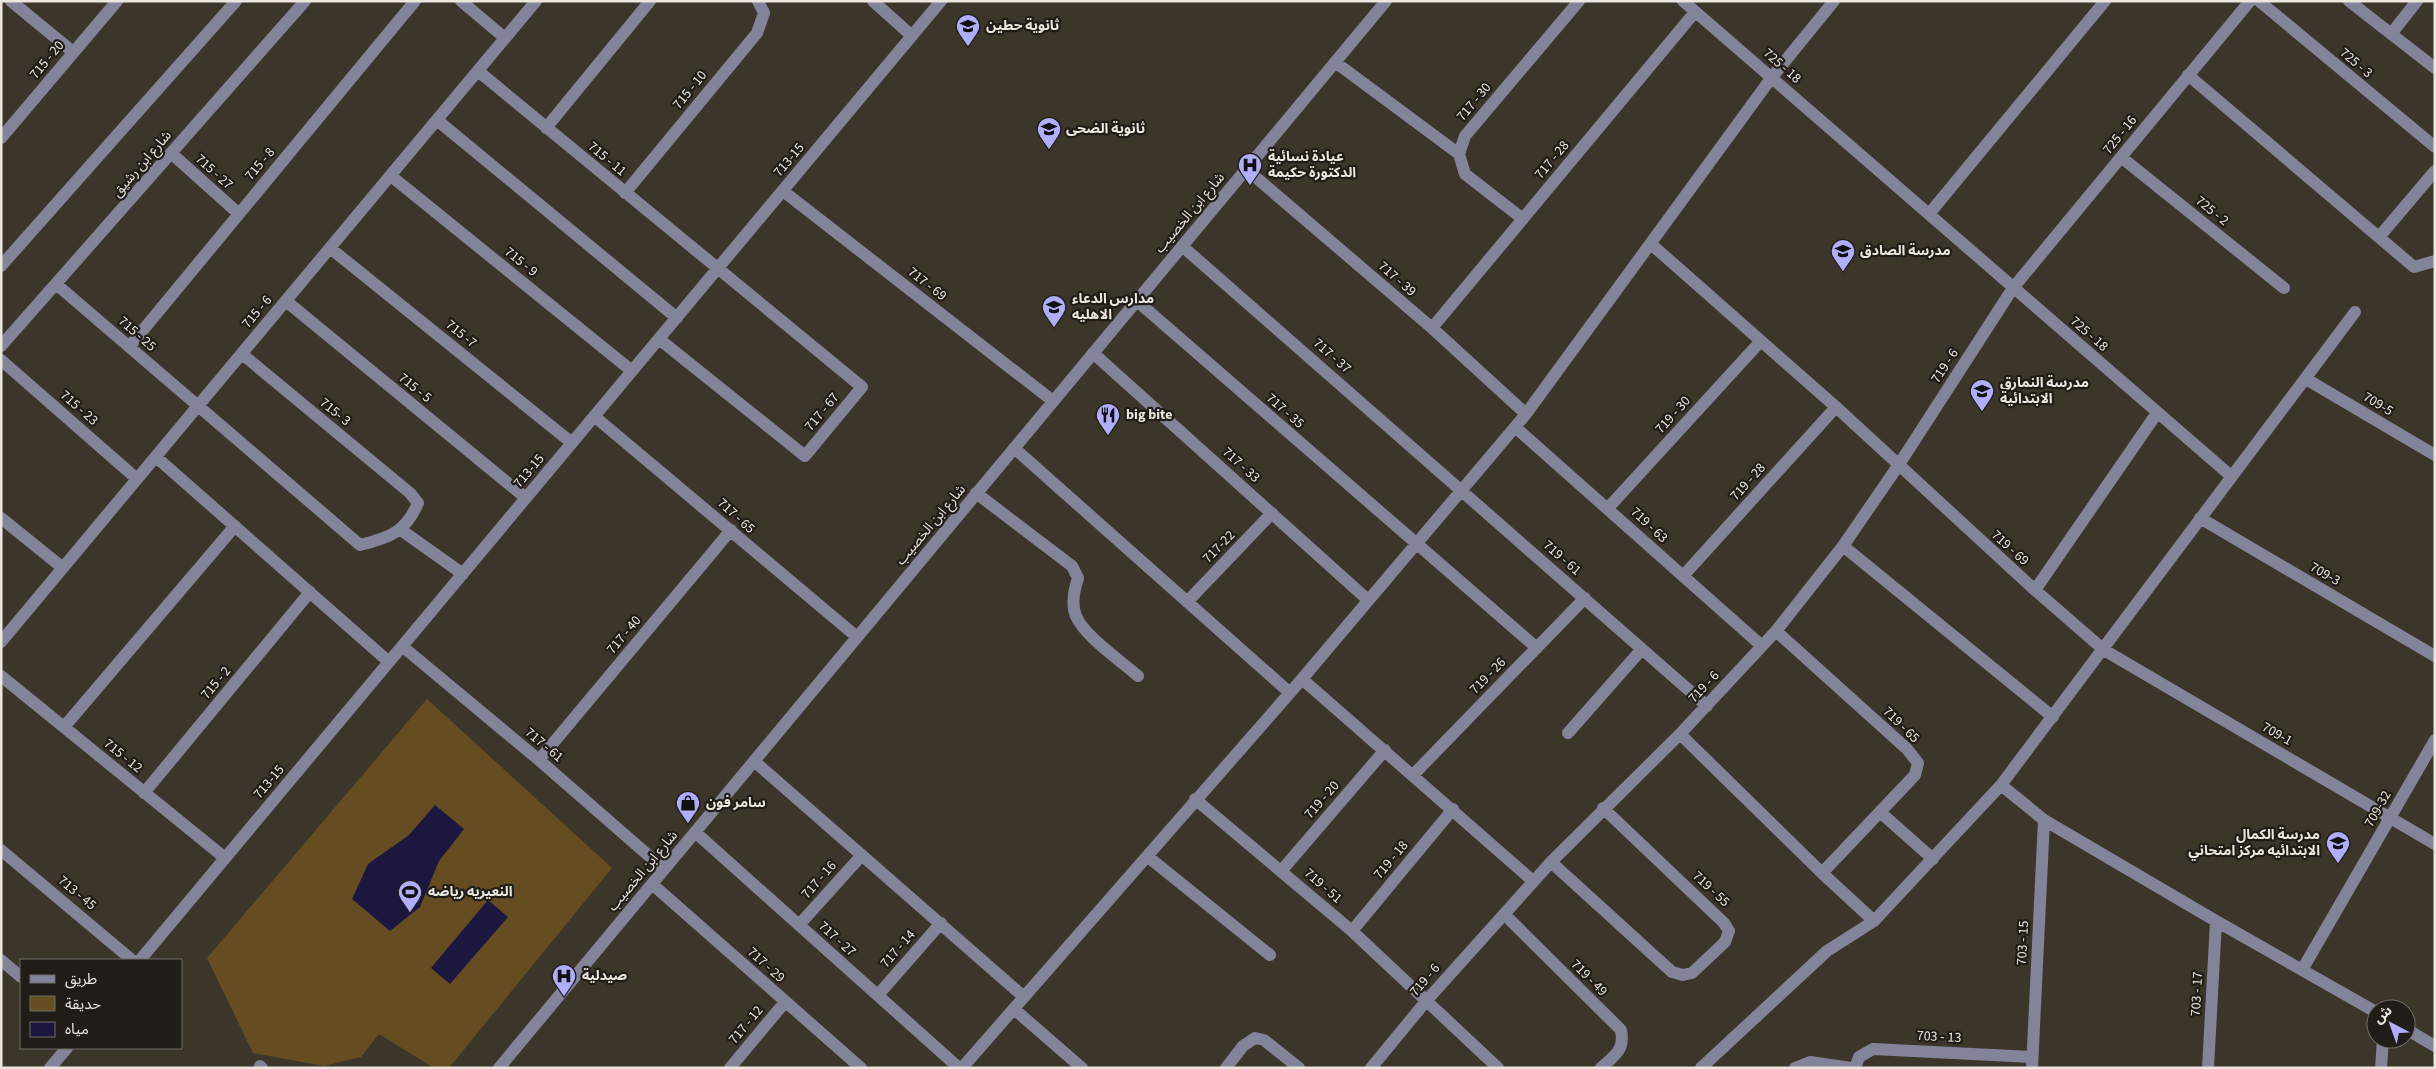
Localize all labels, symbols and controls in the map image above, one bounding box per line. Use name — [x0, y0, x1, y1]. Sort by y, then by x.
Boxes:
school or university icon: ثانوية حطين — [955, 13, 981, 47]
place label: ثانوية حطين — [986, 16, 1060, 36]
street label: 715 - 20 — [25, 36, 69, 84]
street label: 725 - 3 — [2335, 43, 2377, 83]
street label: 725 - 18 — [1759, 44, 1805, 88]
street label: 715 - 10 — [668, 66, 712, 114]
street label: 717 - 30 — [1452, 78, 1496, 126]
street label: 725 - 16 — [2098, 111, 2142, 159]
school or university icon: ثانوية الضحى — [1036, 116, 1062, 150]
place label: ثانوية الضحى — [1066, 119, 1146, 139]
street label: شارع ابن رشيق — [107, 126, 177, 202]
street label: 717 - 28 — [1530, 136, 1574, 184]
street label: 715 - 11 — [583, 137, 631, 181]
street label: 713-15 — [769, 139, 809, 181]
street label: 715 - 8 — [240, 143, 280, 185]
place label: عيادة نسائية الدكتورة حكيمة — [1268, 147, 1356, 183]
street label: 715 - 27 — [191, 150, 237, 194]
hospital icon: عيادة نسائية الدكتورة حكيمة — [1237, 152, 1263, 186]
street label: شارع ابن الخصيب — [1150, 168, 1230, 258]
street label: 725 - 2 — [2191, 191, 2233, 231]
school or university icon: مدرسة الصادق — [1830, 238, 1856, 272]
place label: مدرسة الصادق — [1860, 241, 1951, 261]
street label: 715 - 9 — [500, 242, 542, 282]
street label: 717 - 39 — [1374, 257, 1420, 301]
street label: 717 - 69 — [903, 262, 951, 306]
place label: مدارس الدعاء الاهليه — [1072, 289, 1154, 325]
street label: 715 - 6 — [237, 291, 277, 333]
school or university icon: مدارس الدعاء الاهليه — [1041, 294, 1067, 328]
street label: 715 - 25 — [114, 312, 160, 356]
street label: 725 - 18 — [2066, 312, 2112, 356]
street label: 715 -7 — [441, 315, 481, 353]
street label: 717 - 37 — [1309, 334, 1355, 378]
street label: 719 - 6 — [1926, 345, 1964, 387]
street label: 715 - 5 — [394, 368, 436, 408]
place label: مدرسة النمارق الابتدائية — [2000, 373, 2089, 409]
school or university icon: مدرسة النمارق الابتدائية — [1969, 378, 1995, 412]
street label: 715 - 23 — [56, 386, 102, 430]
street label: 709-5 — [2359, 387, 2397, 421]
street label: 717 - 67 — [800, 388, 844, 436]
street label: 717 - 35 — [1262, 389, 1308, 433]
street label: 719 - 30 — [1651, 392, 1695, 438]
street label: 715- 3 — [315, 393, 355, 431]
restaurant icon: big bite — [1095, 402, 1121, 436]
place label: big bite — [1126, 405, 1172, 425]
street label: 717 - 33 — [1218, 443, 1264, 487]
street label: 713-15 — [509, 450, 549, 492]
street label: 719 - 28 — [1726, 459, 1770, 505]
street label: شارع ابن الخصيب — [891, 480, 971, 570]
street label: 717 - 65 — [713, 494, 759, 538]
street label: 719 - 63 — [1626, 502, 1672, 548]
street label: 717-22 — [1198, 526, 1240, 568]
street label: 719 - 69 — [1987, 526, 2033, 570]
street label: 719 - 61 — [1539, 536, 1585, 580]
street label: 709-3 — [2306, 557, 2344, 591]
street label: 717 - 40 — [602, 611, 646, 659]
street label: 719 - 26 — [1465, 653, 1511, 699]
street label: 715 - 2 — [196, 662, 236, 704]
street label: 719 - 6 — [1684, 666, 1724, 708]
street label: 719 - 65 — [1878, 702, 1924, 748]
street label: 709-1 — [2258, 717, 2296, 751]
street label: 717 - 61 — [520, 723, 568, 767]
street label: 715 - 12 — [99, 734, 147, 778]
street label: 713-15 — [249, 761, 289, 803]
street label: 719 - 20 — [1300, 777, 1344, 823]
street label: 709-32 — [2360, 787, 2396, 831]
shop icon: سامر فون — [675, 790, 701, 824]
place label: سامر فون — [706, 793, 766, 813]
place label: مدرسة الكمال الابتدائيه مركز امتحاني — [2188, 825, 2320, 861]
street label: شارع ابن الخصيب — [603, 826, 683, 916]
school or university icon: مدرسة الكمال الابتدائيه مركز امتحاني — [2325, 830, 2351, 864]
street label: 719 - 18 — [1369, 836, 1413, 884]
street label: 717 - 16 — [797, 857, 841, 903]
street label: 719 - 51 — [1300, 864, 1346, 908]
street label: 719 - 55 — [1688, 866, 1734, 912]
street label: 713 - 45 — [53, 871, 101, 915]
sports icon: النعيريه رياضه — [397, 879, 423, 913]
place label: النعيريه رياضه — [428, 882, 513, 902]
street label: 717 - 27 — [814, 917, 860, 961]
street label: 703 - 15 — [2012, 920, 2034, 966]
street label: 717 - 14 — [876, 926, 920, 972]
street label: 717 - 29 — [743, 943, 789, 987]
street label: 719 - 49 — [1566, 955, 1612, 1001]
legend — [20, 959, 182, 1049]
street label: 719 - 6 — [1405, 959, 1445, 1001]
hospital icon: صيدلية — [551, 963, 577, 997]
place label: صيدلية — [582, 966, 627, 986]
text: طريق — [65, 969, 97, 990]
street label: 703 - 17 — [2186, 971, 2208, 1017]
text: حديقة — [65, 994, 101, 1015]
north arrow — [2366, 999, 2416, 1049]
street label: 717 - 12 — [724, 1001, 768, 1049]
text: ش — [2369, 1001, 2397, 1029]
text: مياه — [65, 1019, 89, 1040]
street label: 703 - 13 — [1916, 1026, 1962, 1048]

